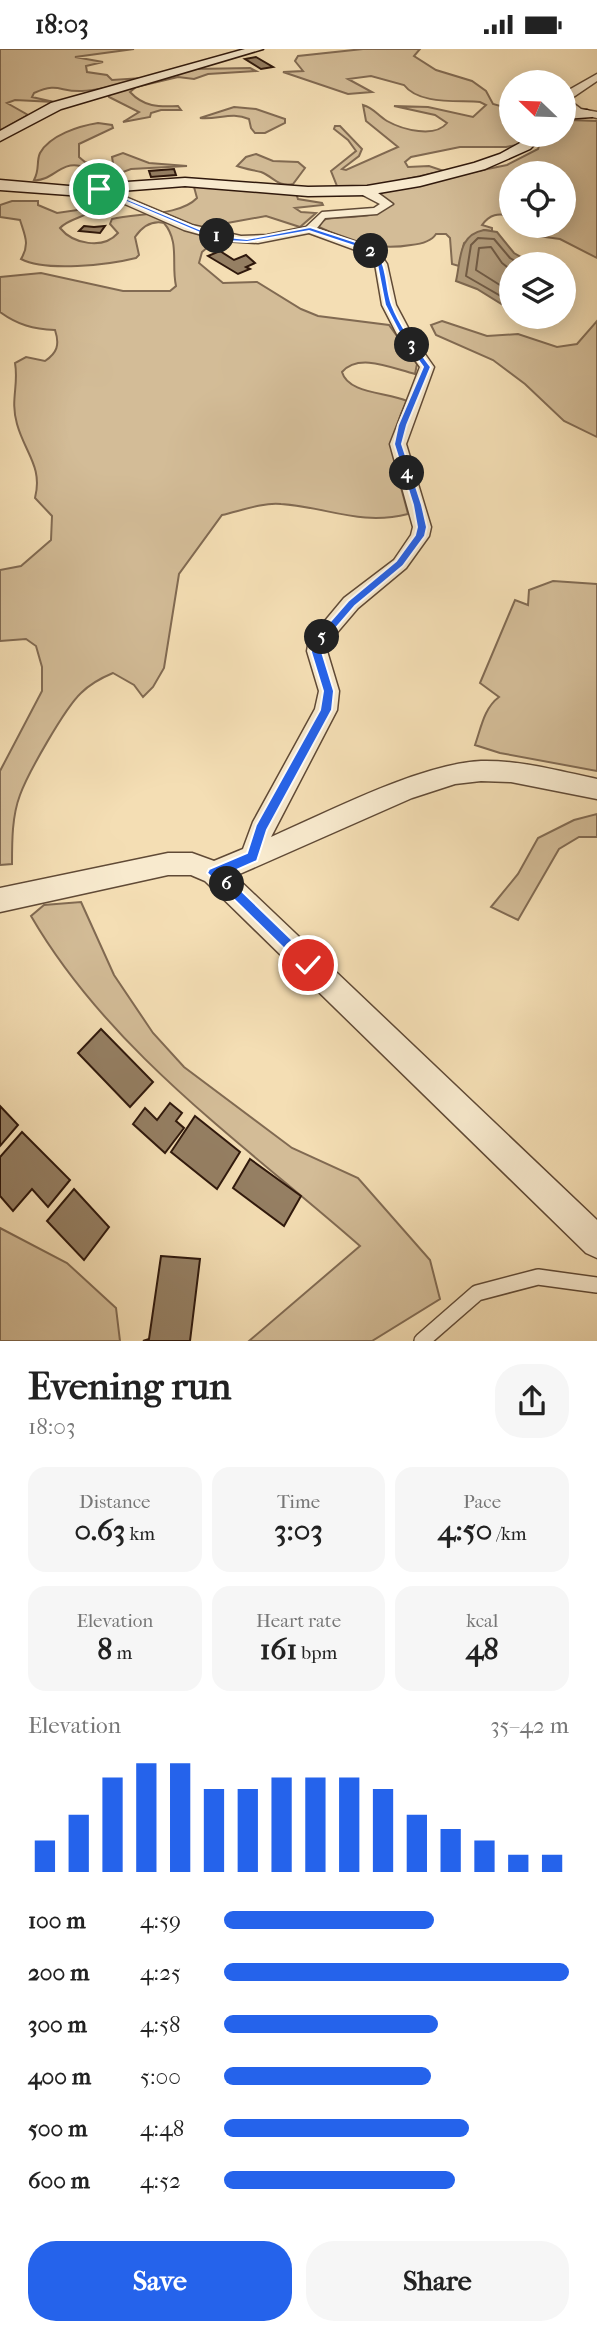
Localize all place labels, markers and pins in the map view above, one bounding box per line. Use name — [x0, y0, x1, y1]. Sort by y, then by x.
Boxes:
pin — [69, 159, 129, 219]
pin: 1 — [200, 219, 234, 253]
pin: 2 — [354, 233, 388, 269]
pin: 3 — [394, 327, 430, 363]
pin: 4 — [390, 455, 424, 491]
pin: 5 — [304, 619, 340, 655]
pin: 6 — [210, 867, 244, 901]
pin — [278, 935, 338, 995]

